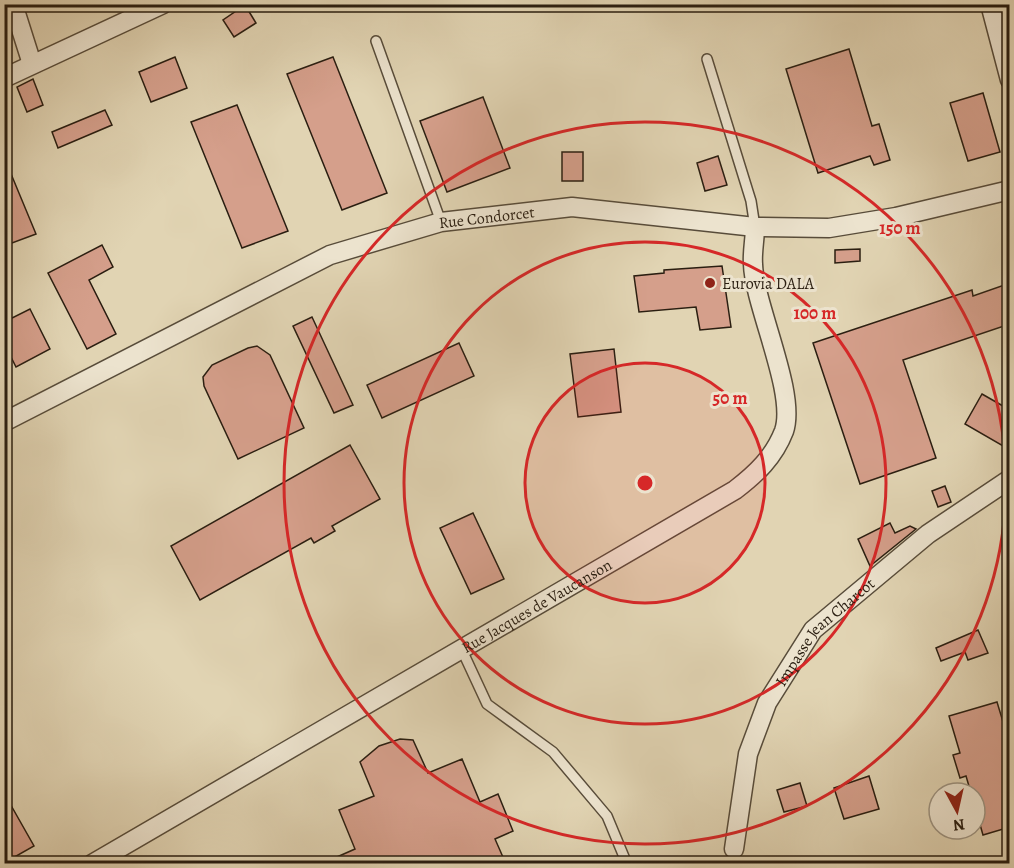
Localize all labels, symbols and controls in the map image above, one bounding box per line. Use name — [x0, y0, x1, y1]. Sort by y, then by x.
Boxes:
street label: Rue Condorcet — [438, 201, 536, 234]
text: 150 m — [879, 216, 921, 240]
place label: Eurovia DALA — [722, 273, 815, 295]
marker: Eurovia DALA — [703, 276, 717, 290]
text: 100 m — [794, 301, 836, 325]
text: 50 m — [713, 386, 747, 410]
centre of rings — [635, 473, 655, 493]
street label: Rue Jacques de Vaucanson — [458, 554, 616, 659]
street label: Impasse Jean Charcot — [770, 573, 880, 691]
north arrow — [927, 781, 987, 841]
text: N — [951, 813, 966, 837]

